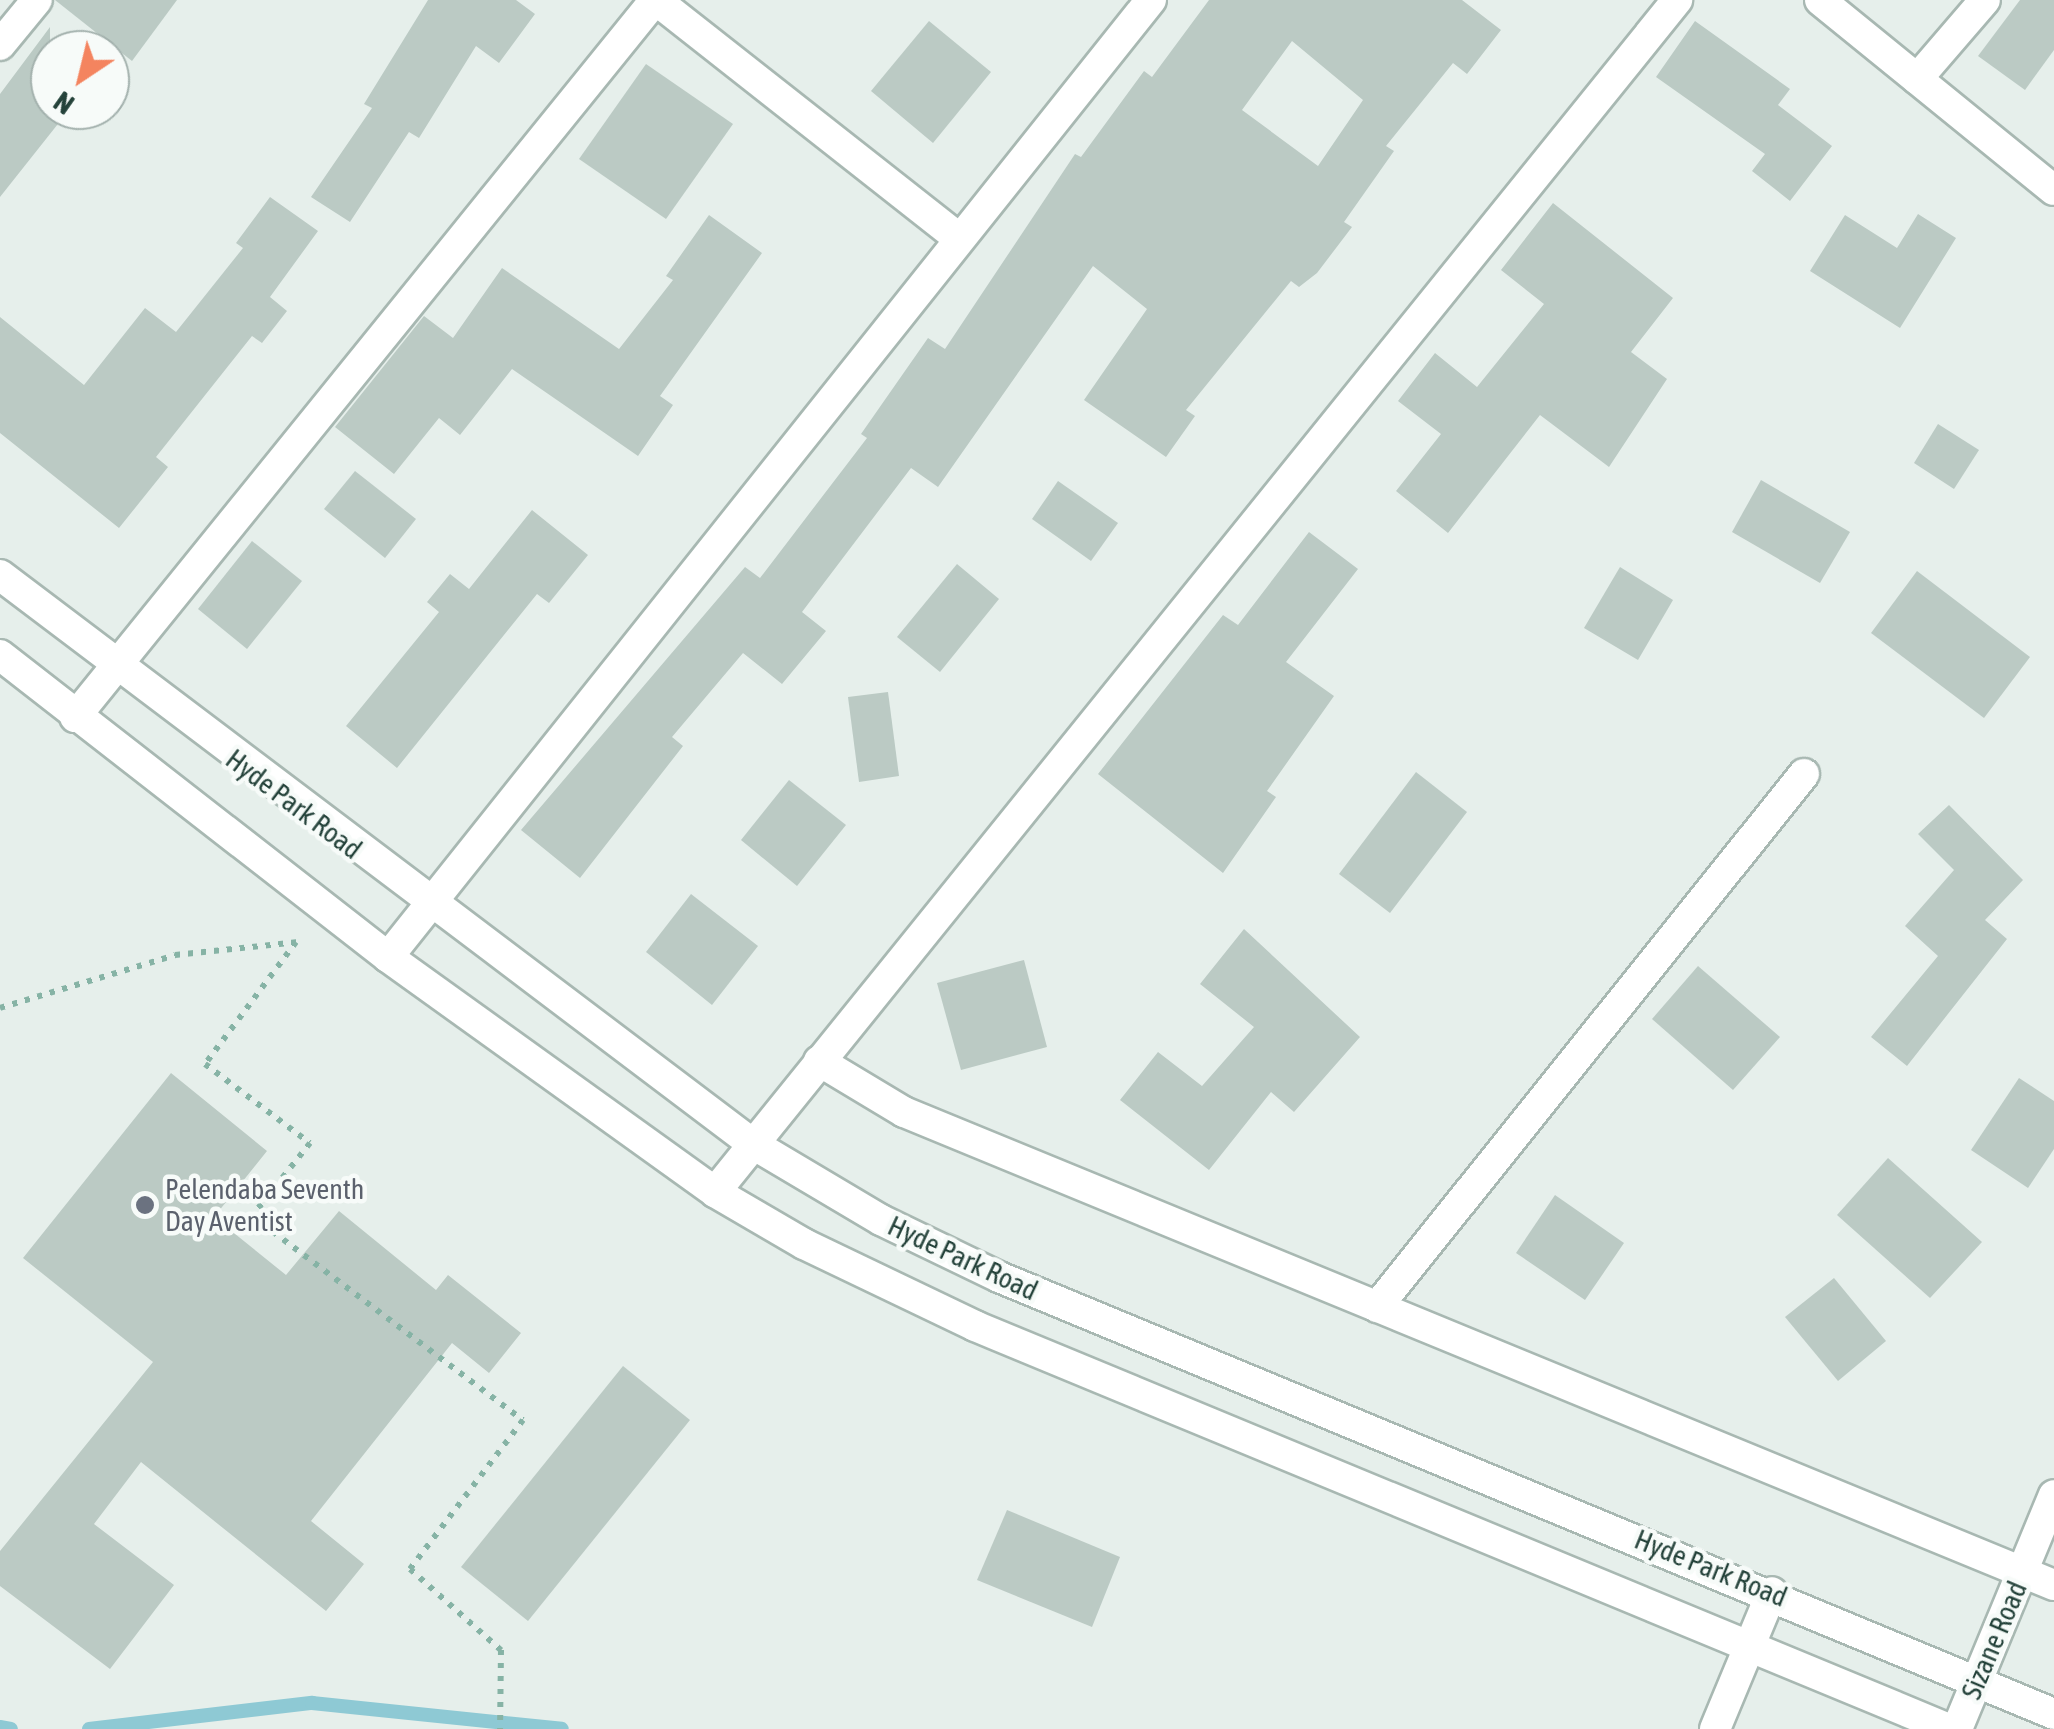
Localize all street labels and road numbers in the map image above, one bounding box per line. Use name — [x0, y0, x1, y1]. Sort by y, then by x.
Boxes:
street label: Hyde Park Road — [219, 742, 369, 866]
street label: Hyde Park Road — [883, 1209, 1043, 1307]
street label: Hyde Park Road — [1630, 1522, 1792, 1614]
street label: Sizane Road — [1954, 1576, 2034, 1704]

